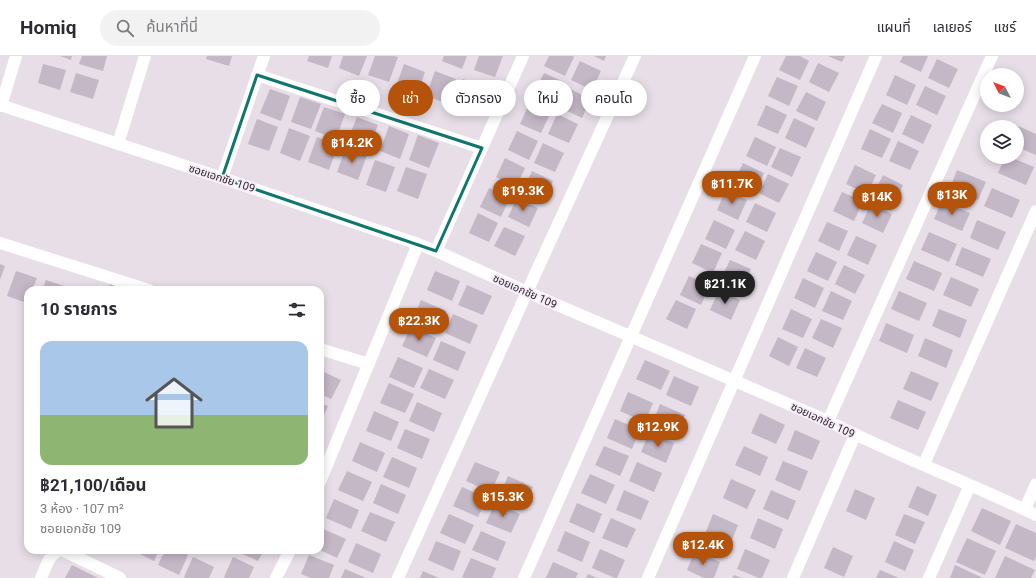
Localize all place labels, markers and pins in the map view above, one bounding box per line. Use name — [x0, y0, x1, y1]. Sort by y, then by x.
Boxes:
pin: ฿14.2K — [319, 130, 385, 164]
pin: ฿11.7K — [699, 171, 765, 205]
pin: ฿19.3K — [490, 178, 556, 212]
pin: ฿13K — [928, 182, 976, 216]
pin: ฿14K — [853, 184, 901, 218]
pin: ฿21.1K — [692, 271, 758, 305]
pin: ฿22.3K — [386, 308, 452, 342]
pin: ฿12.9K — [625, 414, 691, 448]
pin: ฿15.3K — [470, 484, 536, 518]
pin: ฿12.4K — [670, 532, 736, 566]

